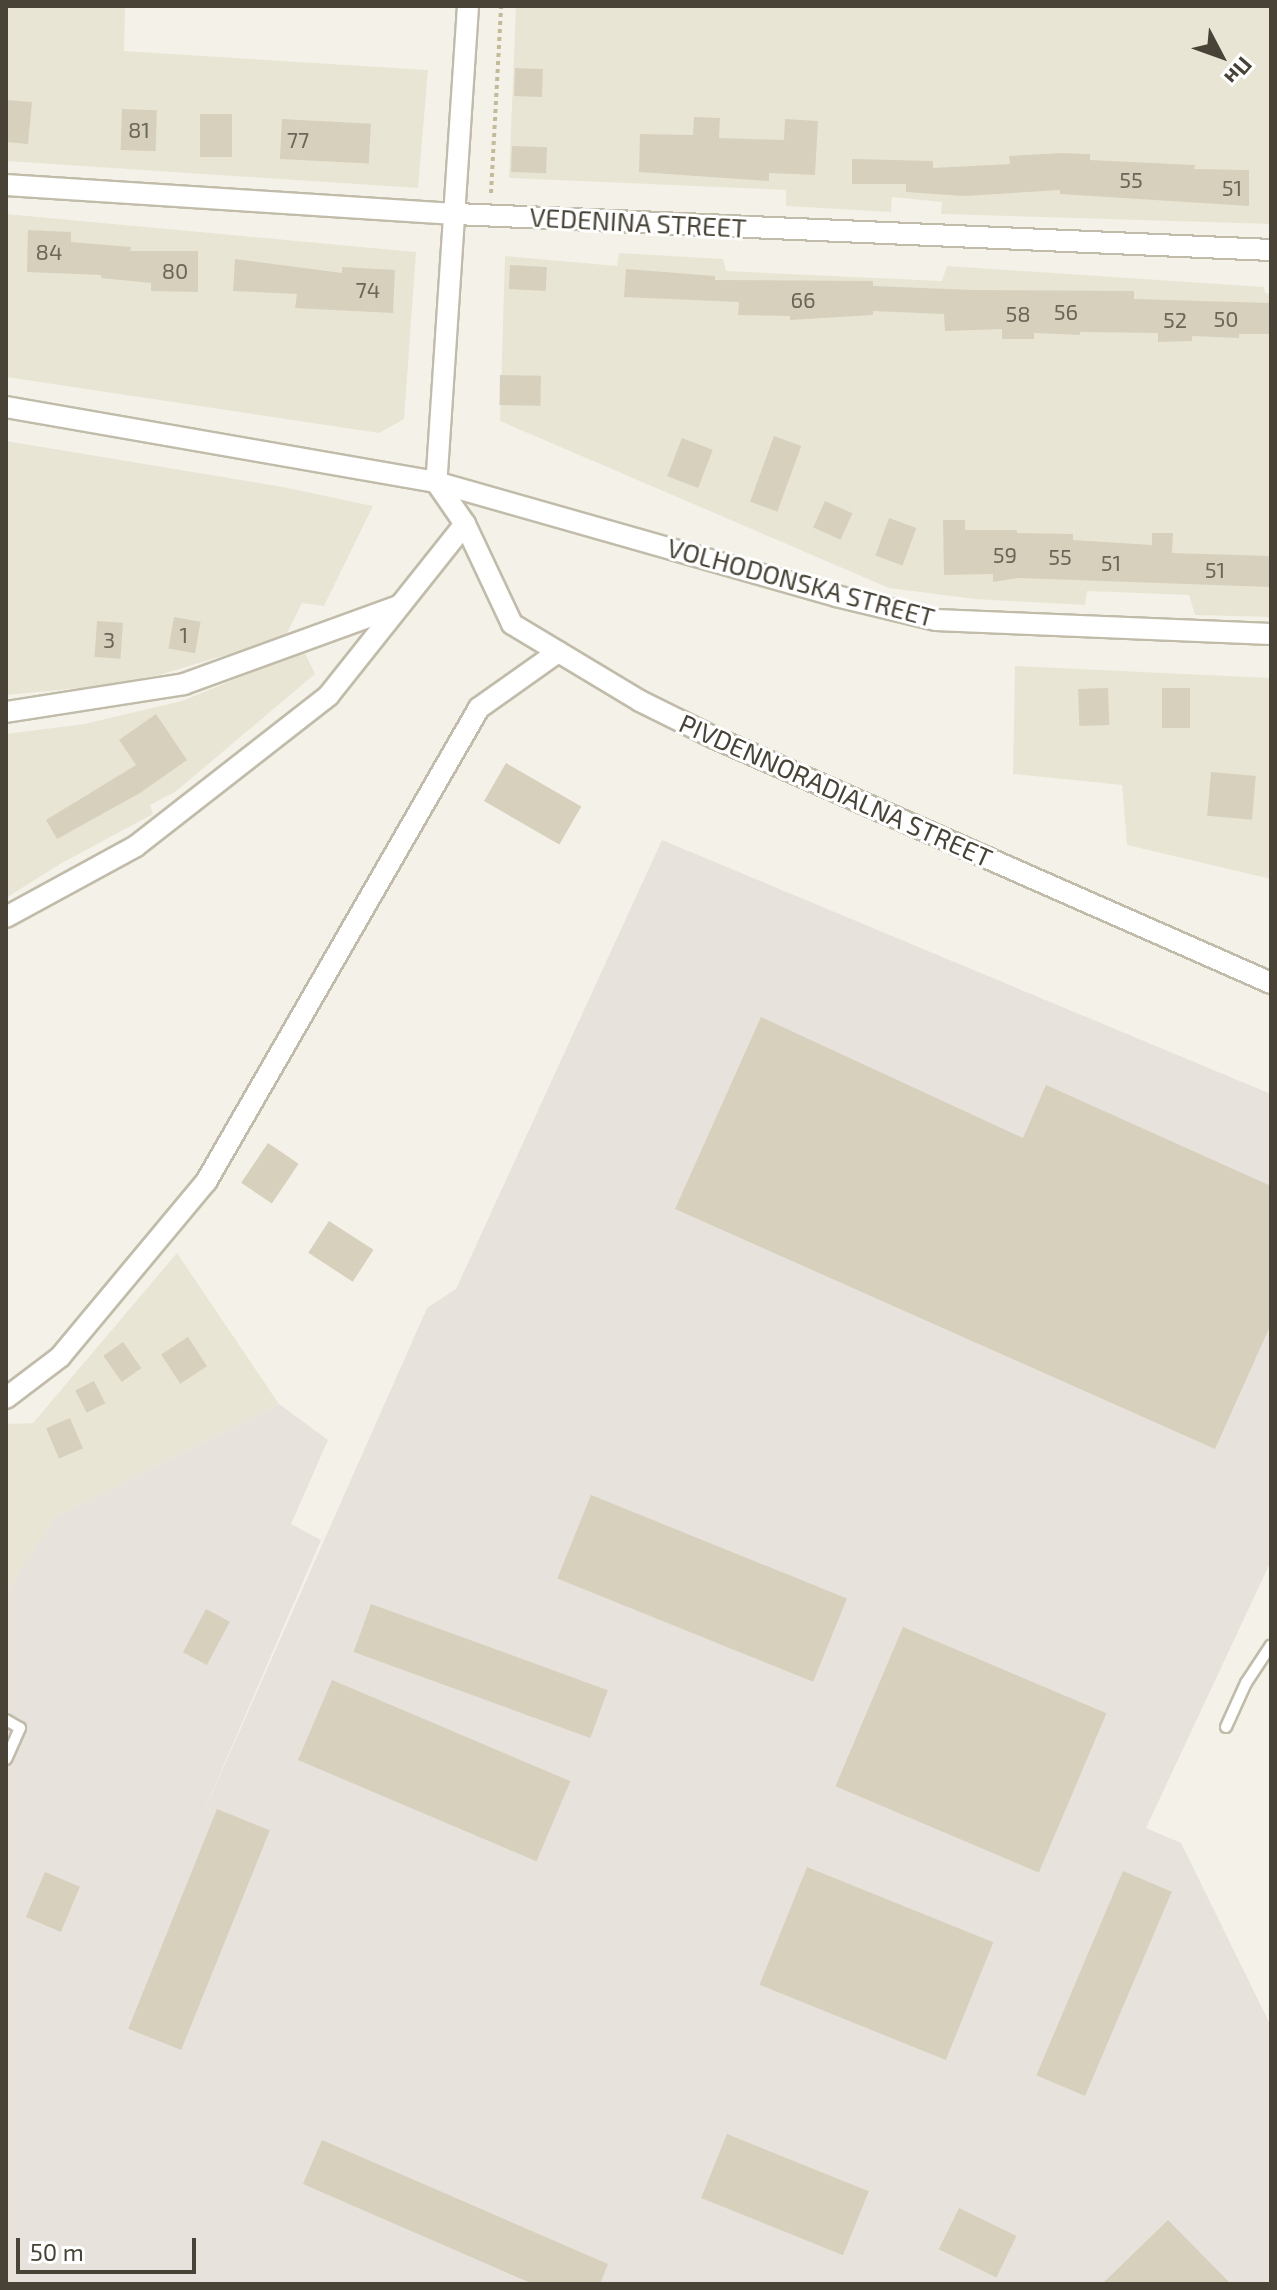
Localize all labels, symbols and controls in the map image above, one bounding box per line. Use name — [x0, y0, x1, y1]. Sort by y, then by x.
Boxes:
north arrow — [1181, 16, 1261, 96]
text: Пн — [1220, 52, 1258, 91]
house number: 81 — [128, 117, 150, 143]
house number: 77 — [287, 127, 309, 153]
house number: 55 — [1119, 167, 1143, 193]
house number: 51 — [1222, 175, 1242, 201]
street label: VEDENINA STREET — [529, 201, 747, 243]
house number: 84 — [36, 239, 62, 265]
house number: 80 — [162, 258, 188, 284]
house number: 74 — [356, 277, 380, 303]
house number: 66 — [790, 287, 816, 313]
house number: 56 — [1054, 299, 1078, 325]
house number: 58 — [1005, 301, 1031, 327]
house number: 50 — [1213, 306, 1239, 332]
house number: 52 — [1163, 307, 1187, 333]
street label: VOLHODONSKA STREET — [664, 531, 938, 633]
house number: 59 — [993, 542, 1017, 568]
house number: 55 — [1048, 544, 1072, 570]
house number: 51 — [1101, 550, 1121, 576]
house number: 51 — [1205, 557, 1225, 583]
house number: 1 — [180, 622, 188, 648]
house number: 3 — [103, 627, 115, 653]
street label: PIVDENNORADIALNA STREET — [674, 707, 998, 873]
scale bar — [20, 2222, 200, 2272]
text: 50 m — [30, 2237, 84, 2266]

